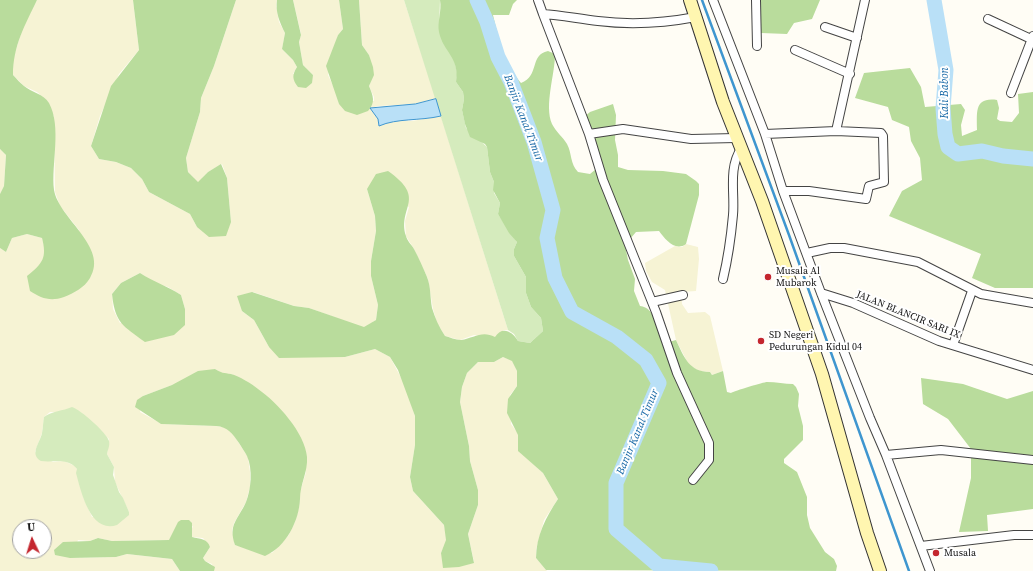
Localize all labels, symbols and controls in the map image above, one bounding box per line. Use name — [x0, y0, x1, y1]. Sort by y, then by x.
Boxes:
water label: Kali Babon — [938, 67, 952, 119]
water label: Banjir Kanal Timur — [500, 73, 546, 163]
place label: Musala Al Mubarok — [776, 265, 820, 288]
marker: Musala Al Mubarok — [763, 272, 773, 282]
street label: JALAN BLANCIR SARI IX — [854, 289, 962, 341]
place label: SD Negeri Pedurungan Kidul 04 — [769, 329, 862, 352]
marker: SD Negeri Pedurungan Kidul 04 — [756, 336, 766, 346]
water label: Banjir Kanal Timur — [614, 387, 662, 477]
north arrow — [12, 519, 52, 559]
text: U — [27, 520, 36, 535]
place label: Musala — [944, 547, 976, 559]
marker: Musala — [931, 548, 941, 558]

